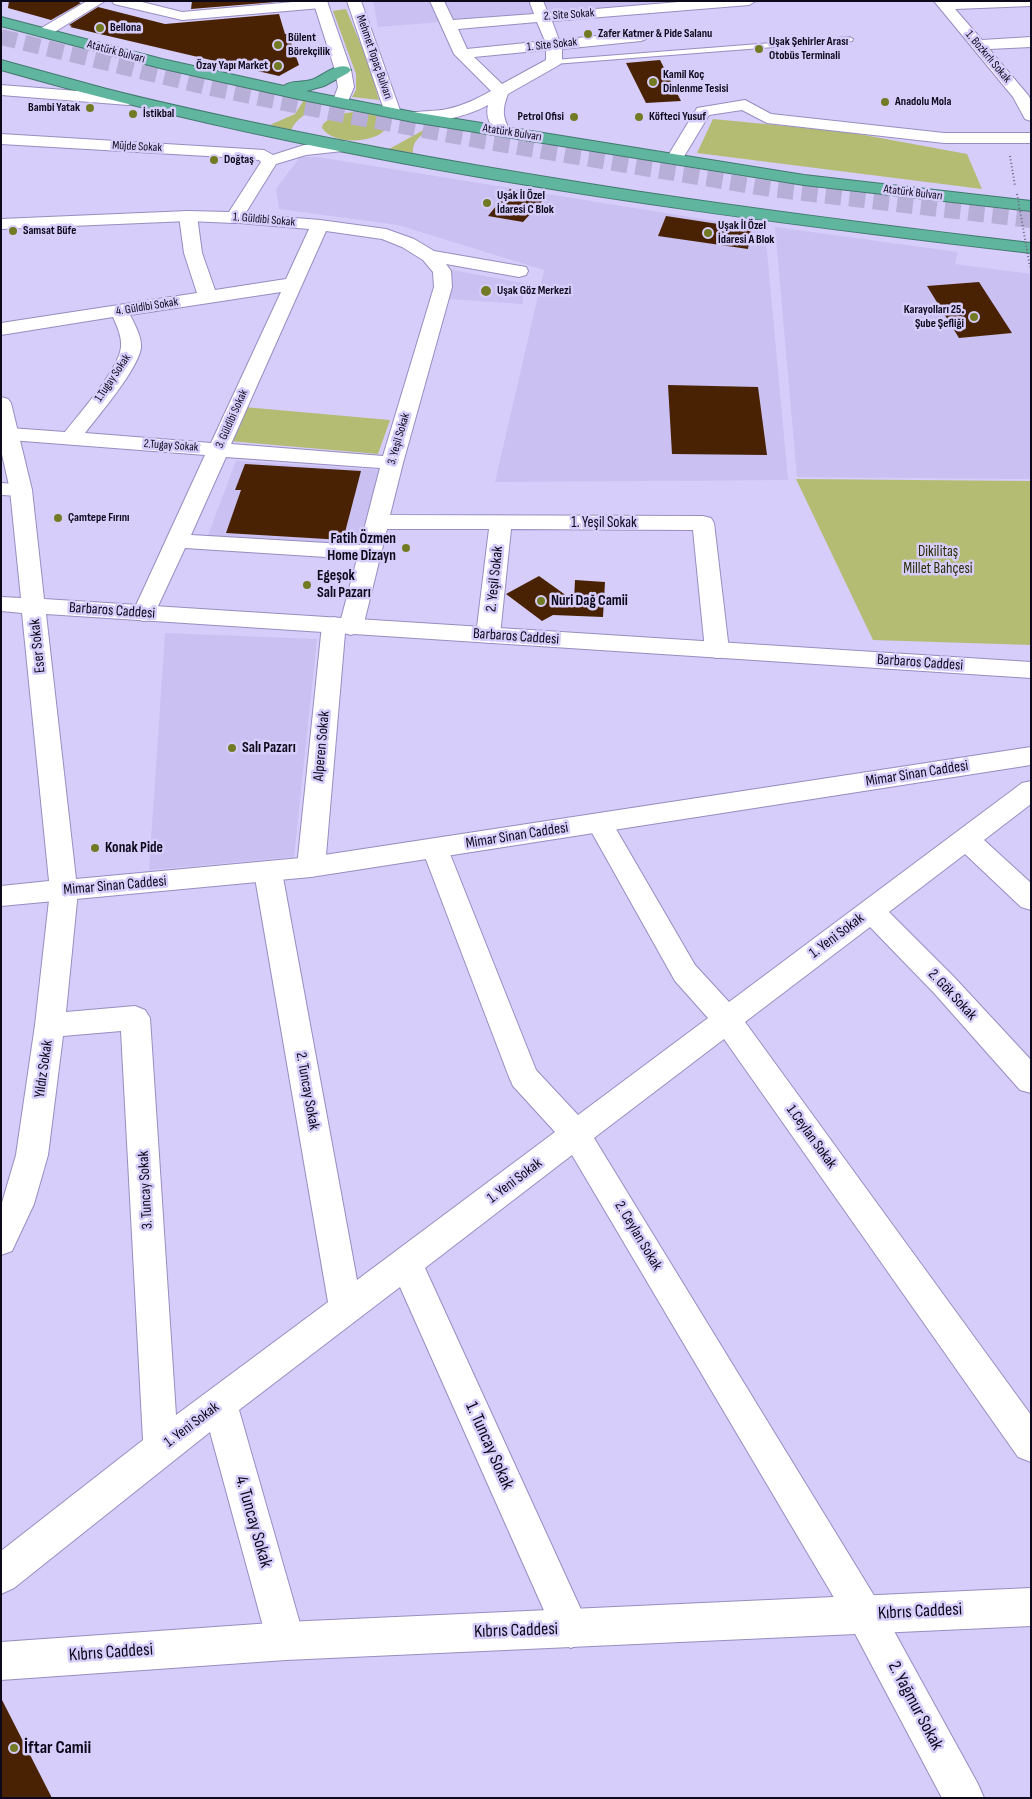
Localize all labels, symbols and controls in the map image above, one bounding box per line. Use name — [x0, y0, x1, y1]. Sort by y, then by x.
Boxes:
street label: 2. Site Sokak — [543, 6, 595, 24]
street label: Mehmet Topaç Bulvarı — [353, 13, 395, 101]
place label: Bellona — [110, 21, 141, 35]
marker: Bellona — [94, 22, 106, 34]
place label: Zafer Katmer & Pide Salanu — [598, 27, 712, 41]
marker: Zafer Katmer & Pide Salanu — [582, 28, 594, 40]
street label: 1. Bozkırlı Sokak — [962, 28, 1014, 86]
place label: Bülent Börekçilik — [288, 31, 330, 59]
street label: 1. Site Sokak — [526, 35, 578, 55]
place label: Uşak Şehirler Arası Otobüs Terminali — [769, 35, 848, 63]
street label: Atatürk Bulvarı — [85, 37, 147, 67]
marker: Bülent Börekçilik — [272, 39, 284, 51]
marker: Uşak Şehirler Arası Otobüs Terminali — [753, 43, 765, 55]
place label: Özay Yapı Market — [196, 59, 268, 73]
marker: Özay Yapı Market — [272, 60, 284, 72]
place label: Kamil Koç Dinlenme Tesisi — [663, 68, 729, 96]
marker: Kamil Koç Dinlenme Tesisi — [647, 76, 659, 88]
place label: Anadolu Mola — [895, 95, 951, 109]
marker: Anadolu Mola — [879, 96, 891, 108]
place label: Bambi Yatak — [28, 101, 80, 115]
marker: Bambi Yatak — [84, 102, 96, 114]
place label: İstikbal — [143, 107, 174, 121]
marker: İstikbal — [127, 108, 139, 120]
place label: Petrol Ofisi — [518, 110, 564, 124]
place label: Köfteci Yusuf — [649, 110, 706, 124]
marker: Petrol Ofisi — [568, 111, 580, 123]
marker: Köfteci Yusuf — [633, 111, 645, 123]
street label: Atatürk Bulvarı — [482, 121, 542, 145]
street label: Müjde Sokak — [112, 139, 162, 155]
place label: Doğtaş — [224, 153, 254, 167]
marker: Doğtaş — [208, 154, 220, 166]
street label: Atatürk Bulvarı — [883, 182, 943, 204]
place label: Uşak İl Özel İdaresi C Blok — [497, 189, 554, 217]
marker: Uşak İl Özel İdaresi C Blok — [481, 197, 493, 209]
street label: 1. Güldibi Sokak — [232, 210, 296, 230]
place label: Uşak İl Özel İdaresi A Blok — [718, 219, 774, 247]
place label: Samsat Büfe — [23, 224, 76, 238]
marker: Samsat Büfe — [7, 225, 19, 237]
marker: Uşak İl Özel İdaresi A Blok — [702, 227, 714, 239]
marker: Uşak Göz Merkezi — [479, 284, 493, 298]
place label: Uşak Göz Merkezi — [497, 284, 571, 298]
street label: 4. Güldibi Sokak — [115, 295, 179, 319]
place label: Karayolları 25. Şube Şefliği — [904, 303, 964, 331]
marker: Karayolları 25. Şube Şefliği — [968, 311, 980, 323]
street label: 1.Tugay Sokak — [92, 351, 134, 405]
street label: 3. Güldibi Sokak — [213, 387, 251, 451]
street label: 3. Yeşil Sokak — [385, 412, 413, 466]
street label: 2.Tugay Sokak — [143, 437, 199, 455]
place label: Çamtepe Fırını — [68, 511, 129, 525]
marker: Çamtepe Fırını — [52, 512, 64, 524]
street label: 1. Yeşil Sokak — [571, 514, 637, 532]
place label: Fatih Özmen Home Dizayn — [327, 530, 396, 565]
marker: Fatih Özmen Home Dizayn — [400, 542, 412, 554]
park label: Dikilitaş Millet Bahçesi — [903, 543, 973, 578]
street label: 2. Yeşil Sokak — [483, 545, 507, 613]
place label: Egeşok Salı Pazarı — [317, 567, 371, 602]
marker: Egeşok Salı Pazarı — [301, 579, 313, 591]
place label: Nuri Dağ Camii — [551, 592, 628, 610]
marker: Nuri Dağ Camii — [535, 595, 547, 607]
street label: Barbaros Caddesi — [68, 599, 156, 623]
street label: Eser Sokak — [26, 618, 50, 674]
street label: Barbaros Caddesi — [472, 625, 560, 649]
street label: Barbaros Caddesi — [876, 651, 964, 675]
street label: Alperen Sokak — [310, 710, 334, 782]
place label: Salı Pazarı — [242, 739, 296, 757]
marker: Salı Pazarı — [226, 742, 238, 754]
street label: Mimar Sinan Caddesi — [864, 757, 970, 791]
street label: Mimar Sinan Caddesi — [464, 819, 570, 853]
place label: Konak Pide — [105, 839, 163, 857]
marker: Konak Pide — [89, 842, 101, 854]
street label: Mimar Sinan Caddesi — [63, 873, 167, 899]
street label: 1. Yeni Sokak — [806, 910, 868, 962]
street label: 2. Gök Sokak — [924, 966, 980, 1024]
street label: Yıldız Sokak — [31, 1039, 57, 1099]
street label: 2. Tuncay Sokak — [291, 1051, 323, 1131]
street label: 1.Ceylan Sokak — [782, 1102, 840, 1172]
street label: 3. Tuncay Sokak — [135, 1150, 157, 1230]
street label: 1. Yeni Sokak — [484, 1155, 546, 1207]
street label: 2. Ceylan Sokak — [610, 1198, 666, 1274]
street label: 1. Yeni Sokak — [161, 1399, 223, 1451]
street label: 1. Tuncay Sokak — [460, 1399, 518, 1493]
street label: 4. Tuncay Sokak — [230, 1474, 276, 1570]
street label: Kıbrıs Caddesi — [877, 1599, 963, 1625]
street label: Kıbrıs Caddesi — [474, 1619, 558, 1643]
street label: Kıbrıs Caddesi — [68, 1639, 154, 1667]
street label: 2. Yağmur Sokak — [883, 1658, 947, 1754]
place label: İftar Camii — [24, 1737, 91, 1759]
marker: İftar Camii — [8, 1742, 20, 1754]

